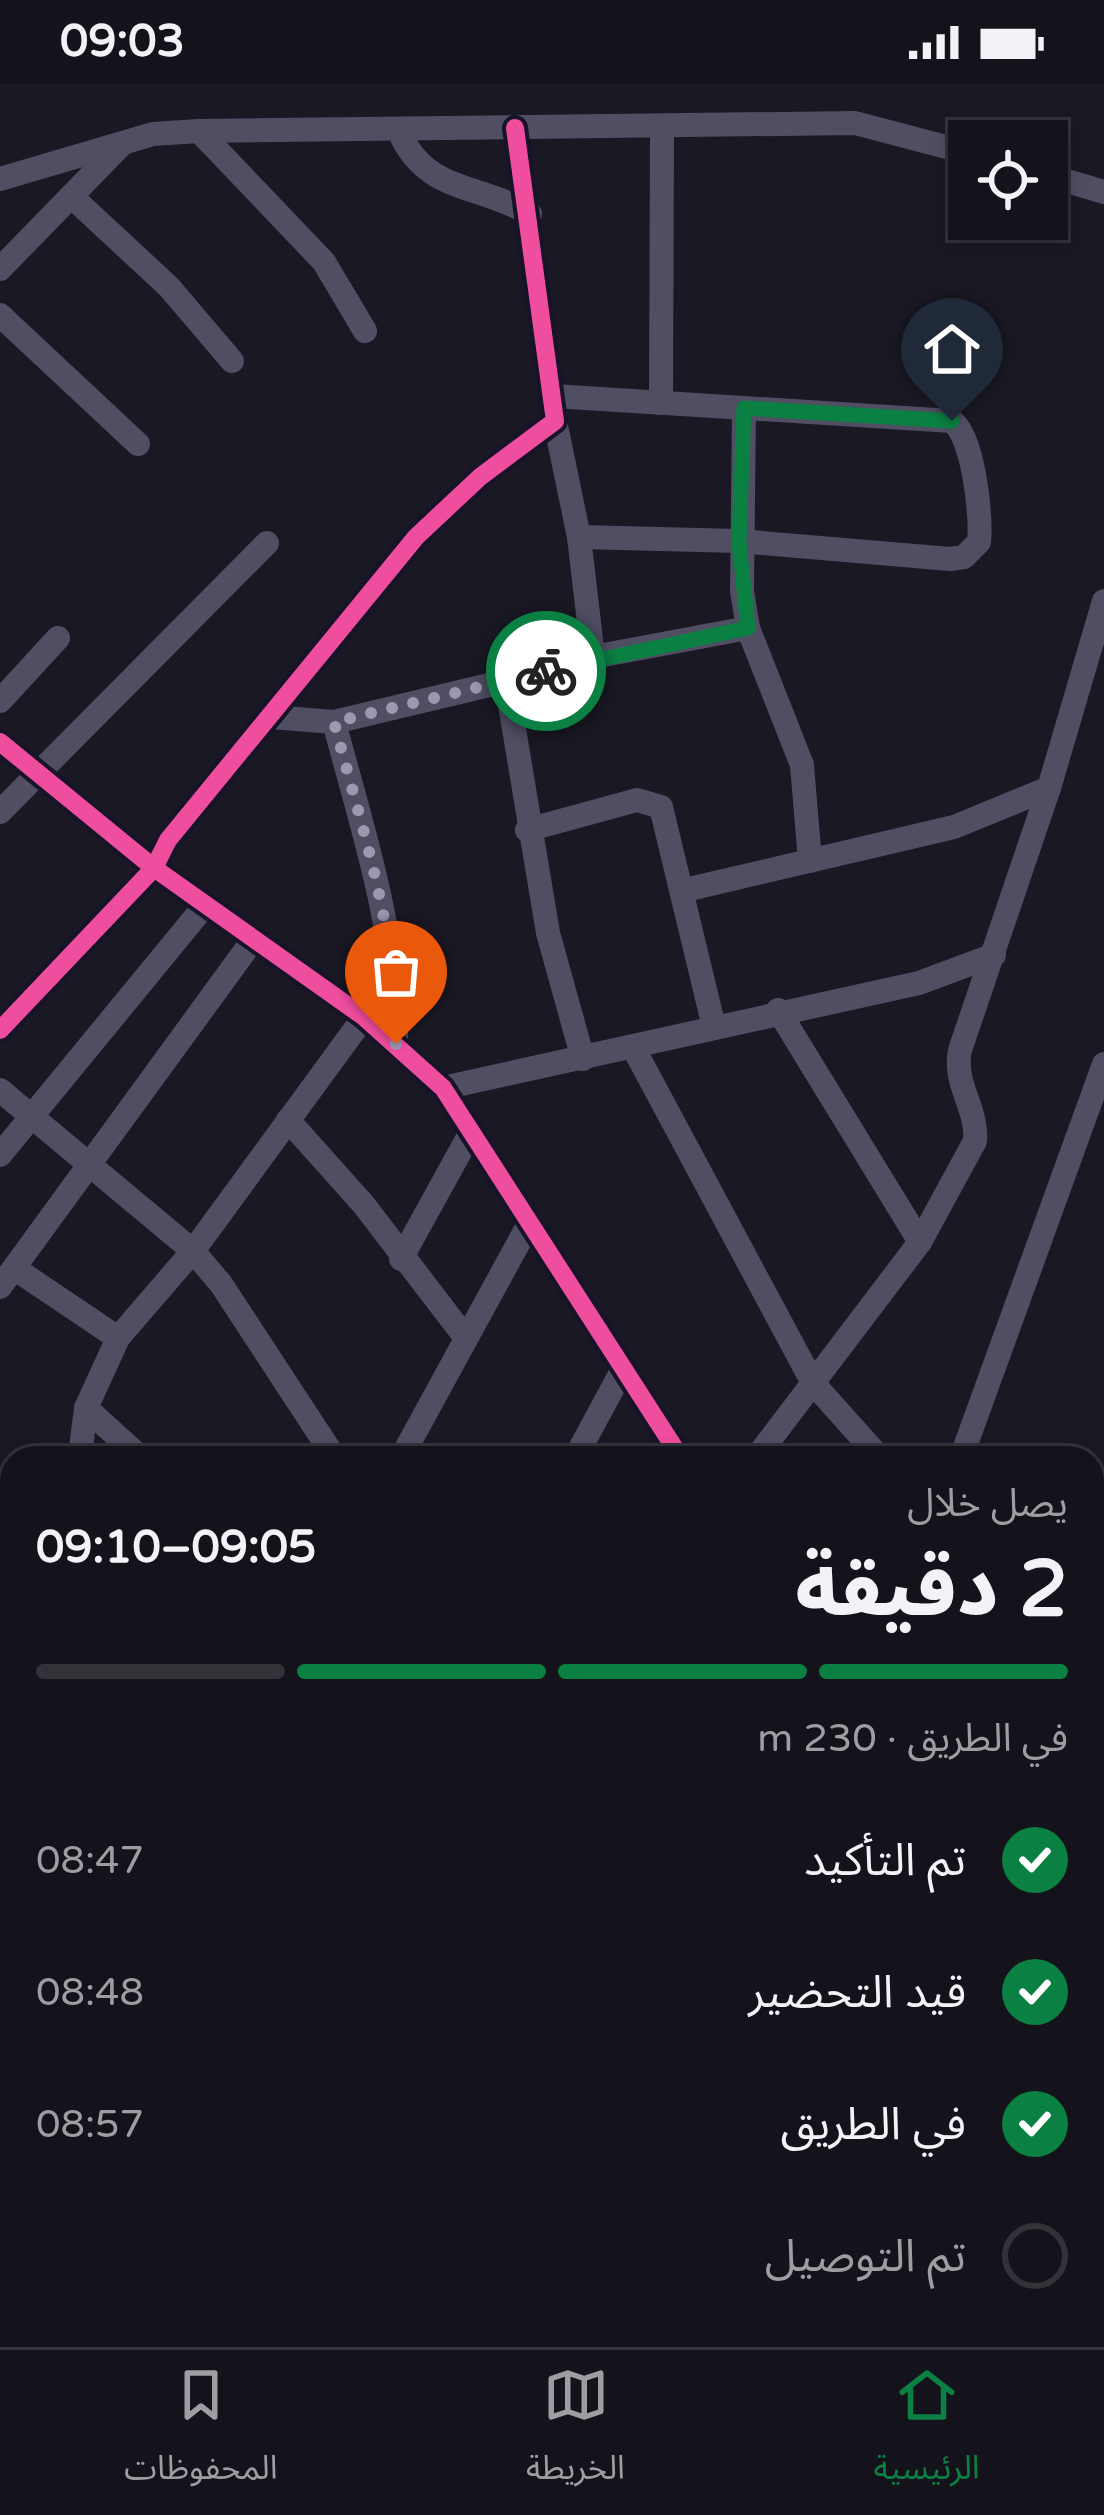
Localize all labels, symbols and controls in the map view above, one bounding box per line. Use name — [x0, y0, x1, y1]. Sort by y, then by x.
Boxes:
text: 09:03 — [60, 15, 185, 69]
map controls — [948, 120, 1068, 240]
button: locate — [948, 120, 1068, 240]
pin — [901, 298, 1003, 421]
icon: home — [919, 316, 985, 382]
courier — [486, 611, 606, 731]
icon: bike — [513, 638, 579, 704]
pin — [345, 921, 447, 1044]
icon: bag — [363, 939, 429, 1005]
text: يصل خلال — [907, 1480, 1068, 1527]
text: 09:05–09:10 — [36, 1521, 316, 1575]
text: 2 دقيقة — [795, 1543, 1068, 1637]
text: في الطريق · 230 m — [757, 1715, 1068, 1762]
icon: check — [1002, 1827, 1068, 1893]
text: تم التأكيد — [804, 1834, 966, 1888]
text: 08:47 — [36, 1837, 144, 1884]
icon: check — [1002, 1959, 1068, 2025]
text: قيد التحضير — [748, 1966, 966, 2020]
text: 08:48 — [36, 1969, 144, 2016]
icon: check — [1002, 2091, 1068, 2157]
text: في الطريق — [780, 2098, 966, 2152]
text: 08:57 — [36, 2101, 144, 2148]
text: تم التوصيل — [765, 2230, 966, 2284]
tab: المحفوظات — [124, 2362, 278, 2503]
tab: الخريطة — [526, 2362, 625, 2503]
tab: الرئيسية — [874, 2362, 980, 2503]

